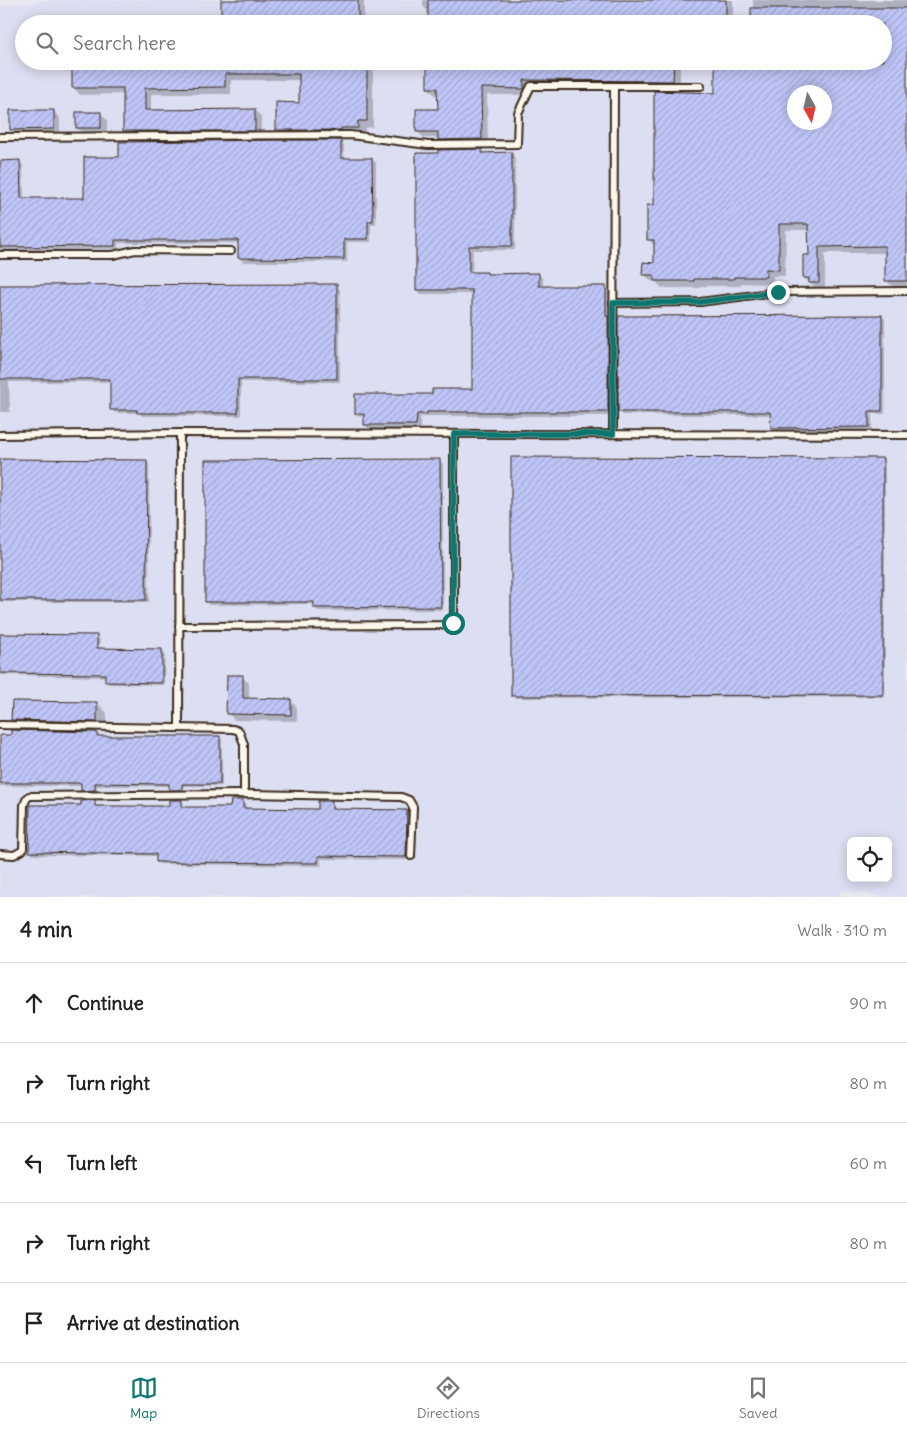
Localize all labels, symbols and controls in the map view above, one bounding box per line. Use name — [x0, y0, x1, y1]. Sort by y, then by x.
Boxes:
search box — [15, 15, 892, 70]
icon: search — [33, 29, 61, 57]
text: Search here — [73, 31, 176, 55]
north arrow — [787, 85, 832, 130]
route end — [767, 281, 790, 304]
route start — [442, 612, 465, 635]
map controls — [847, 837, 892, 882]
button: locate — [847, 837, 892, 882]
text: 4 min — [20, 916, 72, 943]
text: Walk · 310 m — [797, 920, 887, 940]
icon: ahead — [20, 989, 48, 1017]
text: Continue — [67, 991, 144, 1015]
text: 90 m — [849, 993, 887, 1013]
icon: right — [20, 1069, 48, 1097]
text: Turn right — [67, 1071, 150, 1095]
text: 80 m — [849, 1073, 887, 1093]
icon: left — [20, 1149, 48, 1177]
text: Turn left — [67, 1151, 137, 1175]
text: 60 m — [849, 1153, 887, 1173]
icon: right — [20, 1229, 48, 1257]
text: Turn right — [67, 1231, 150, 1255]
text: 80 m — [849, 1233, 887, 1253]
icon: arrive — [20, 1309, 48, 1337]
text: Arrive at destination — [67, 1311, 240, 1335]
tab: Map — [130, 1374, 158, 1422]
tab: Directions — [417, 1374, 480, 1422]
tab: Saved — [739, 1374, 777, 1422]

